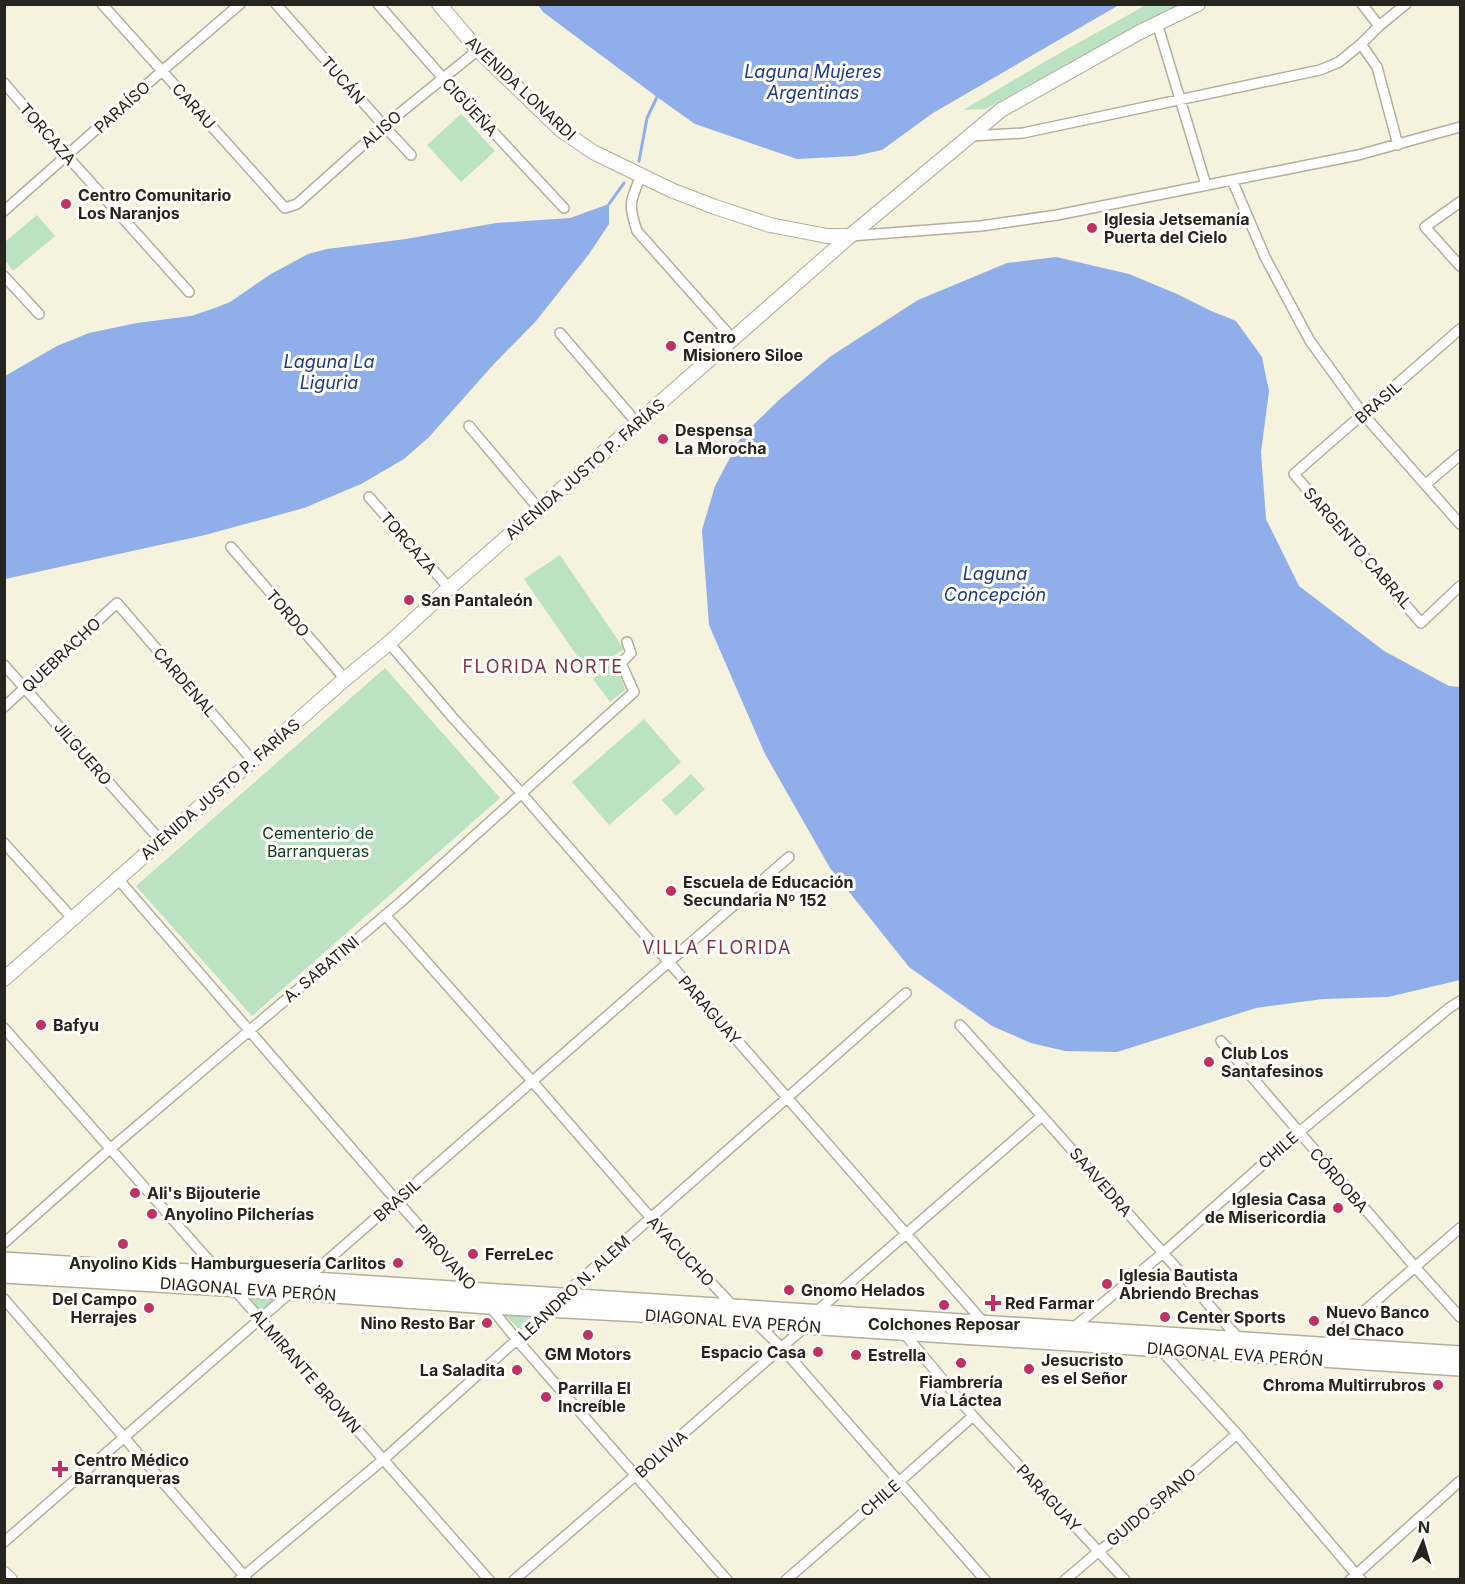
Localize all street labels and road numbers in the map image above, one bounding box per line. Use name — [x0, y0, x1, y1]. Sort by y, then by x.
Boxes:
street label: AVENIDA LONARDI — [462, 32, 580, 144]
street label: TUCÁN — [317, 52, 369, 108]
street label: CIGÜEÑA — [438, 74, 502, 140]
street label: PARAÍSO — [90, 77, 154, 137]
street label: CARAU — [168, 79, 220, 133]
street label: TORCAZA — [16, 99, 80, 169]
street label: ALISO — [357, 106, 405, 152]
street label: BRASIL — [1351, 376, 1405, 428]
street label: AVENIDA JUSTO P. FARÍAS — [501, 394, 669, 544]
street label: SARGENTO CABRAL — [1300, 483, 1416, 613]
street label: TORCAZA — [377, 508, 441, 578]
street label: TORDO — [262, 585, 314, 641]
street label: QUEBRACHO — [17, 613, 105, 697]
street label: CARDENAL — [149, 643, 221, 721]
street label: AVENIDA JUSTO P. FARÍAS — [136, 714, 304, 864]
street label: JILGUERO — [50, 717, 116, 789]
street label: A. SABATINI — [279, 932, 363, 1006]
street label: PARAGUAY — [675, 971, 746, 1049]
street label: CHILE — [1254, 1127, 1302, 1173]
street label: SAAVEDRA — [1066, 1143, 1136, 1221]
street label: CÓRDOBA — [1305, 1143, 1373, 1217]
street label: BRASIL — [370, 1174, 424, 1226]
street label: AYACUCHO — [643, 1211, 719, 1291]
street label: PIROVANO — [411, 1220, 481, 1294]
street label: LEANDRO N. ALEM — [514, 1231, 634, 1345]
street label: DIAGONAL EVA PERÓN — [159, 1273, 337, 1305]
street label: ALMIRANTE BROWN — [247, 1305, 365, 1437]
street label: DIAGONAL EVA PERÓN — [644, 1305, 822, 1337]
street label: DIAGONAL EVA PERÓN — [1146, 1338, 1324, 1370]
street label: BOLIVIA — [631, 1426, 691, 1482]
street label: PARAGUAY — [1013, 1460, 1085, 1536]
street label: GUIDO SPANO — [1102, 1464, 1200, 1550]
street label: CHILE — [856, 1475, 904, 1521]

